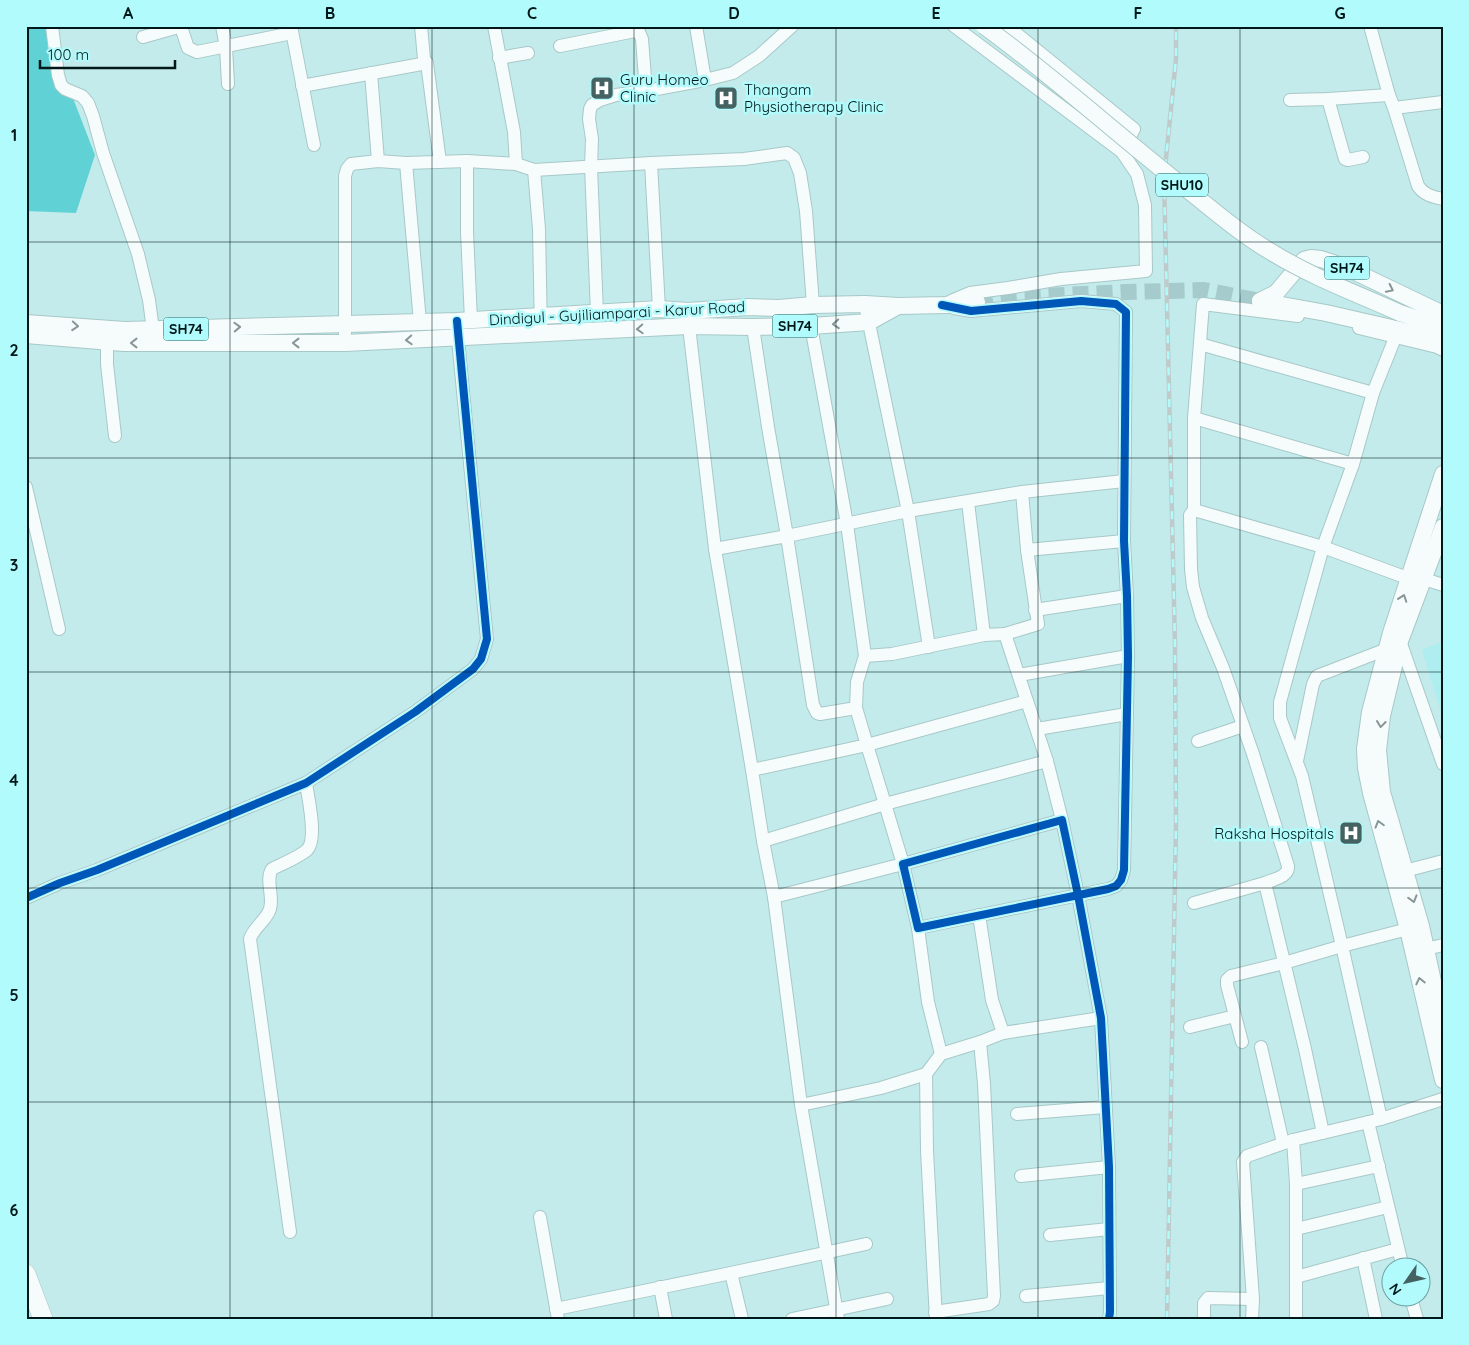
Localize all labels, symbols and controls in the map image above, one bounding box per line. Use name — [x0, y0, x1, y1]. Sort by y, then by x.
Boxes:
text: A — [123, 3, 134, 23]
text: B — [325, 3, 335, 23]
text: C — [527, 3, 537, 23]
text: D — [728, 3, 740, 23]
text: E — [931, 3, 941, 23]
text: F — [1134, 3, 1143, 23]
text: G — [1334, 3, 1346, 23]
scale bar — [40, 38, 175, 70]
text: 100 m — [48, 45, 89, 64]
place label: Guru Homeo Clinic — [620, 70, 708, 106]
hospital icon: Guru Homeo Clinic — [589, 75, 615, 101]
place label: Thangam Physiotherapy Clinic — [744, 80, 884, 116]
hospital icon: Thangam Physiotherapy Clinic — [713, 85, 739, 111]
text: 1 — [11, 125, 17, 145]
road number: SHU10 — [1156, 174, 1208, 196]
road number: SH74 — [1324, 256, 1370, 280]
one-way arrow — [1385, 282, 1394, 293]
street label: Dindigul - Gujiliamparai - Karur Road — [488, 297, 746, 329]
road number: SH74 — [772, 314, 818, 338]
road number: SH74 — [164, 318, 208, 340]
one-way arrow — [831, 318, 839, 329]
one-way arrow — [71, 321, 79, 332]
one-way arrow — [234, 322, 241, 332]
one-way arrow — [636, 323, 644, 334]
one-way arrow — [405, 334, 413, 345]
one-way arrow — [130, 338, 138, 348]
one-way arrow — [292, 338, 300, 348]
text: 2 — [9, 340, 19, 360]
text: 3 — [10, 555, 18, 575]
one-way arrow — [1397, 594, 1407, 603]
one-way arrow — [1376, 720, 1387, 728]
text: 4 — [9, 770, 19, 790]
hospital icon: Raksha Hospitals — [1338, 820, 1364, 846]
one-way arrow — [1374, 820, 1385, 828]
place label: Raksha Hospitals — [1214, 824, 1334, 843]
one-way arrow — [1407, 894, 1417, 903]
one-way arrow — [1415, 977, 1426, 986]
text: 5 — [9, 985, 19, 1005]
text: 6 — [10, 1200, 19, 1220]
north arrow — [1382, 1258, 1432, 1308]
text: N — [1385, 1280, 1406, 1299]

